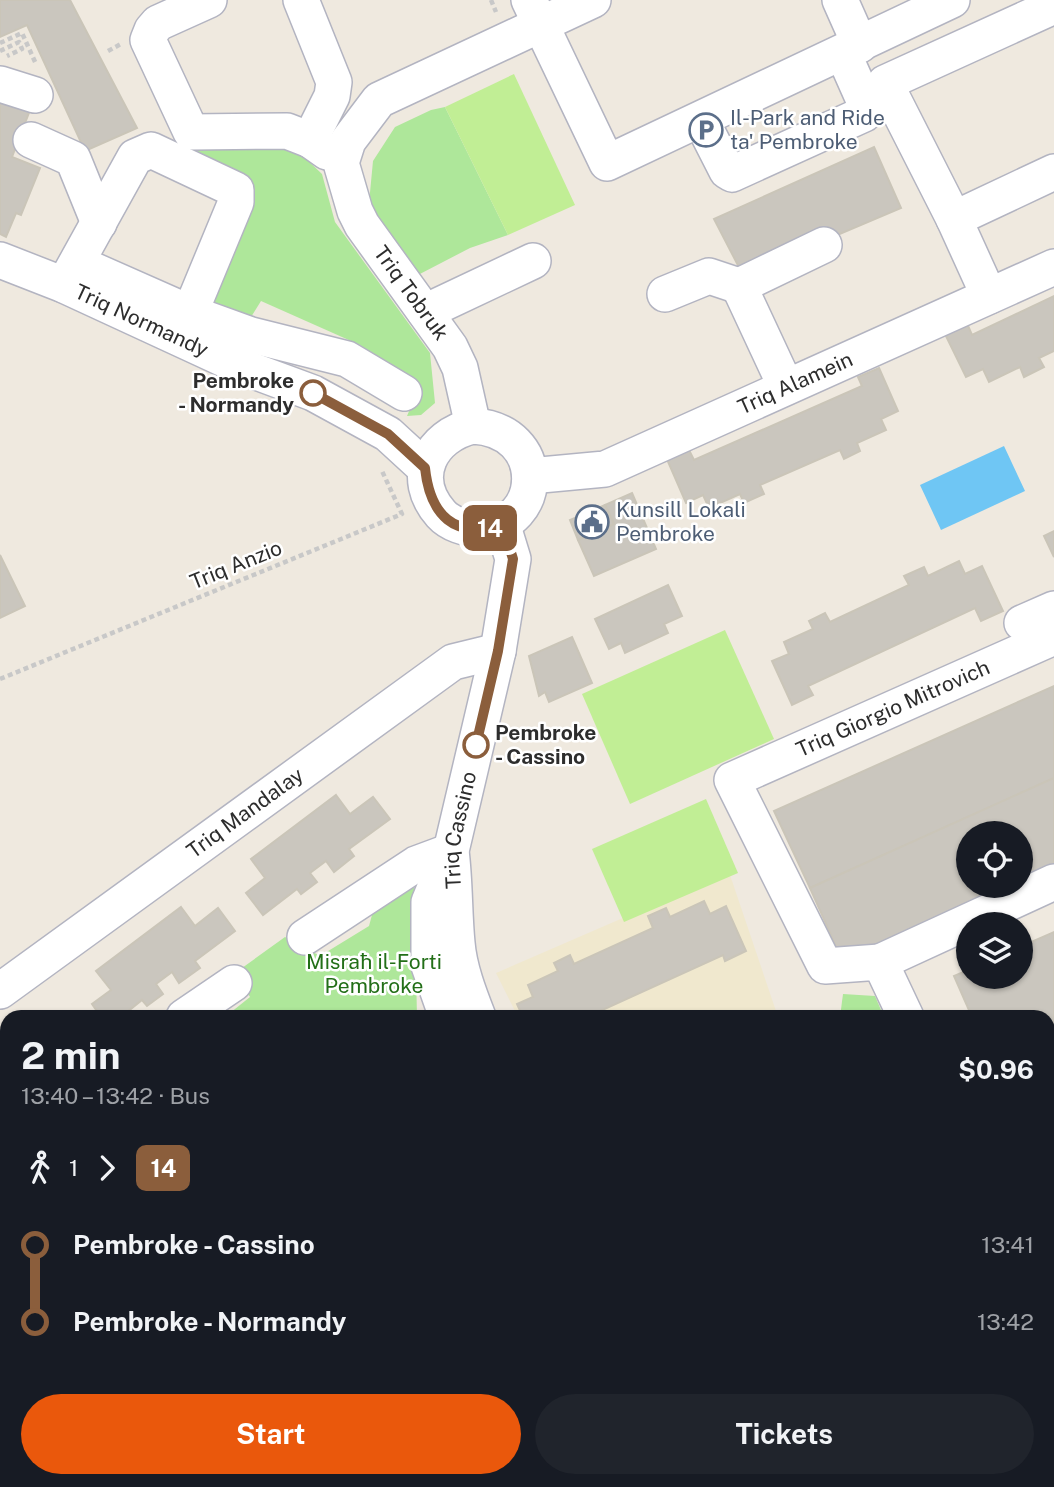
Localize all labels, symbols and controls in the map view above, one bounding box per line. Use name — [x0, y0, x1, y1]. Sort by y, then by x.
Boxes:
place label: Il-Park and Ride ta' Pembroke — [730, 105, 885, 154]
parking icon: Il-Park and Ride ta' Pembroke — [687, 111, 725, 149]
street label: Triq Tobruk — [369, 241, 454, 345]
street label: Triq Normandy — [71, 279, 212, 362]
street label: Triq Alamein — [734, 346, 856, 420]
place label: Pembroke - Normandy — [178, 368, 294, 417]
marker: Pembroke - Normandy — [300, 380, 326, 406]
place label: Kunsill Lokali Pembroke — [616, 497, 746, 546]
public building icon: Kunsill Lokali Pembroke — [573, 503, 611, 541]
line badge: 14 — [458, 505, 522, 551]
text: 14 — [477, 514, 503, 542]
street label: Triq Anzio — [186, 535, 285, 594]
street label: Triq Giorgio Mitrovich — [792, 654, 993, 762]
place label: Pembroke - Cassino — [495, 720, 596, 769]
marker: Pembroke - Cassino — [463, 732, 489, 758]
street label: Triq Mandalay — [182, 762, 308, 863]
street label: Triq Cassino — [438, 769, 481, 890]
map controls — [956, 821, 1033, 989]
button: locate — [956, 821, 1033, 898]
button: layers — [956, 912, 1033, 989]
park label: Misraħ il-Forti Pembroke — [306, 949, 442, 998]
text: 2 min — [21, 1033, 121, 1078]
text: $0.96 — [958, 1054, 1034, 1085]
text: 13:40 – 13:42 · Bus — [21, 1082, 210, 1109]
icon: walk — [21, 1149, 59, 1187]
icon: forward — [88, 1149, 126, 1187]
text: 1 — [69, 1154, 78, 1181]
text: 14 — [150, 1154, 176, 1182]
text: Pembroke - Cassino — [73, 1229, 315, 1260]
text: 13:41 — [981, 1231, 1034, 1258]
text: Pembroke - Normandy — [73, 1306, 347, 1337]
text: 13:42 — [977, 1308, 1034, 1335]
button: Start — [21, 1394, 521, 1474]
button: Tickets — [535, 1394, 1034, 1474]

